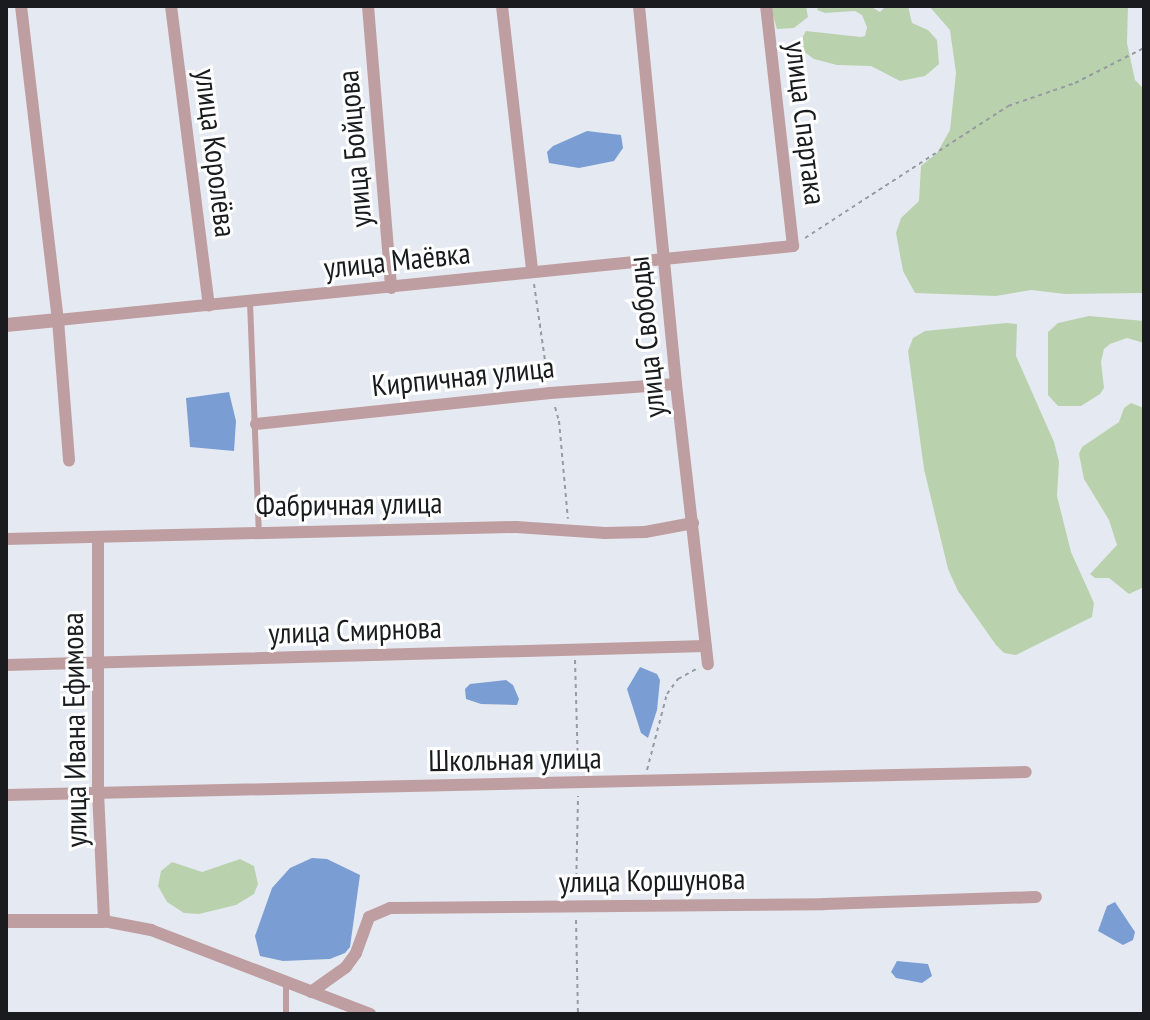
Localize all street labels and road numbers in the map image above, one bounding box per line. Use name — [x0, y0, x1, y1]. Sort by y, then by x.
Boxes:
street label: улица Спартака — [778, 39, 834, 207]
street label: улица Королёва — [188, 67, 244, 239]
street label: улица Бойцова — [329, 69, 379, 229]
street label: улица Маёвка — [322, 234, 472, 286]
street label: улица Свободы — [620, 255, 672, 419]
street label: Кирпичная улица — [370, 349, 556, 403]
street label: Фабричная улица — [255, 484, 443, 524]
street label: улица Смирнова — [268, 609, 442, 651]
street label: улица Ивана Ефимова — [54, 612, 94, 848]
street label: Школьная улица — [428, 739, 602, 779]
street label: улица Коршунова — [558, 860, 746, 900]

